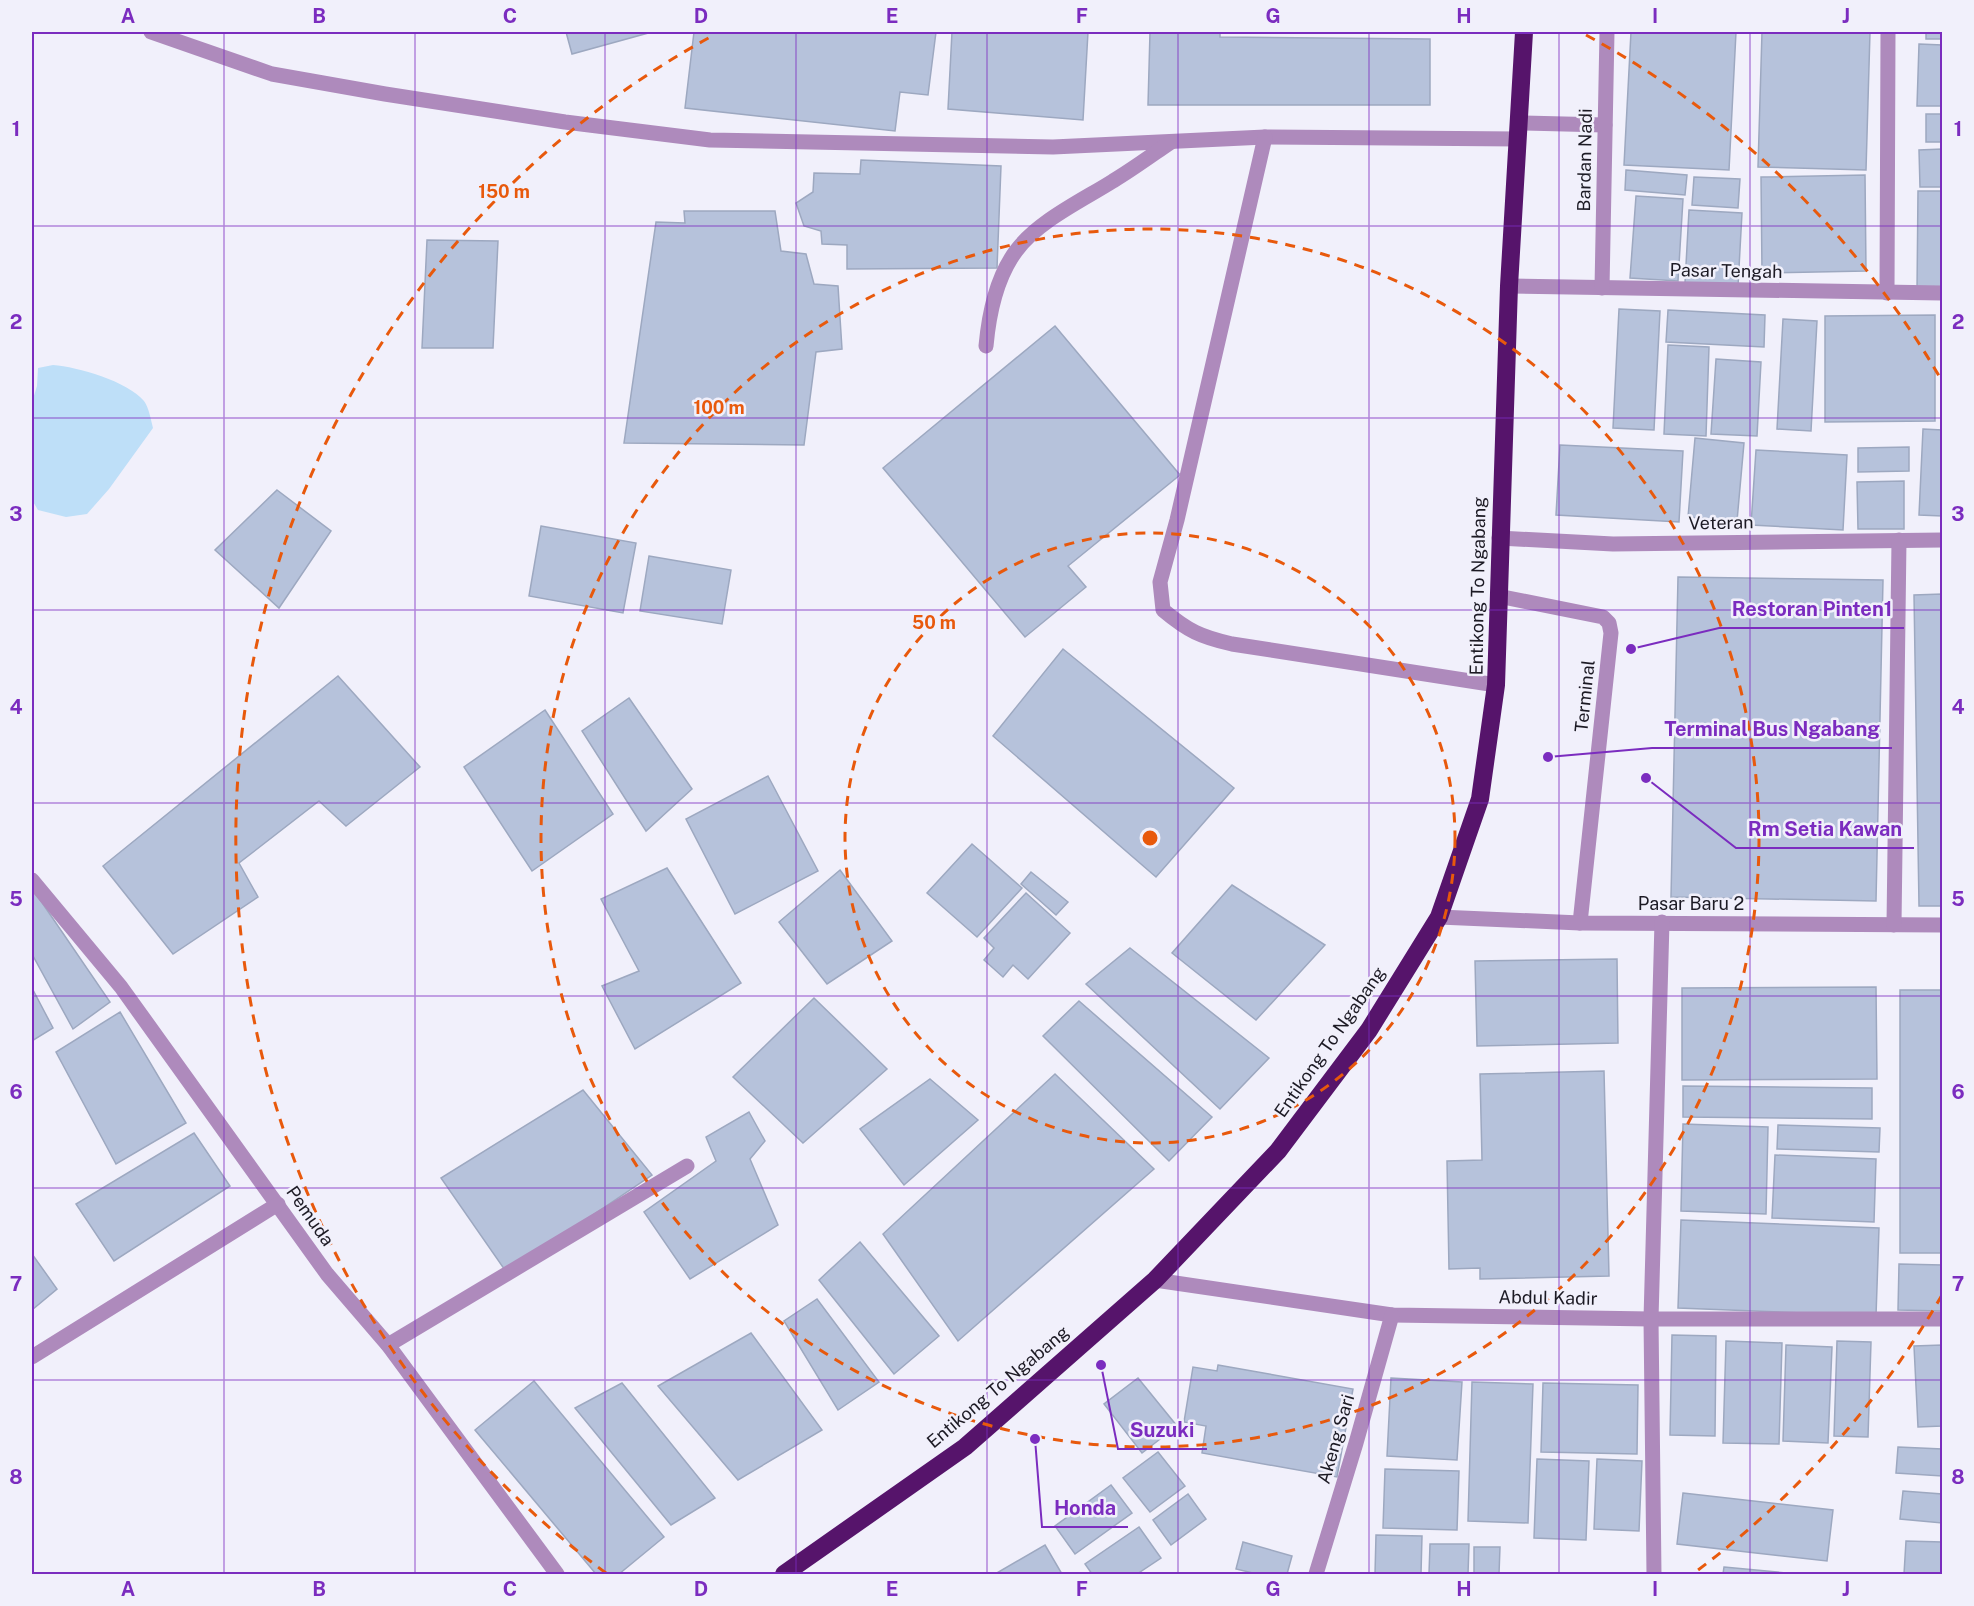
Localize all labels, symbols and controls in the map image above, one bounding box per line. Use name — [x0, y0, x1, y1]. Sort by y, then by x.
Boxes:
text: A — [121, 4, 135, 28]
text: B — [312, 4, 326, 28]
text: C — [503, 4, 517, 28]
text: D — [694, 4, 708, 28]
text: E — [886, 4, 898, 28]
text: F — [1076, 4, 1088, 28]
text: G — [1265, 4, 1281, 28]
text: H — [1456, 4, 1472, 28]
text: I — [1652, 4, 1658, 28]
text: J — [1842, 4, 1850, 28]
street label: Bardan Nadi — [1573, 108, 1596, 212]
text: 1 — [12, 117, 20, 141]
text: 1 — [1954, 117, 1962, 141]
text: 150 m — [478, 181, 530, 202]
street label: Pasar Tengah — [1669, 259, 1783, 282]
text: 2 — [10, 310, 22, 334]
text: 2 — [1952, 310, 1964, 334]
text: 100 m — [693, 397, 745, 418]
street label: Entikong To Ngabang — [1465, 496, 1490, 676]
text: 3 — [9, 502, 23, 526]
text: 3 — [1951, 502, 1965, 526]
street label: Veteran — [1688, 511, 1754, 534]
callout: Restoran Pinten1 — [1719, 590, 1904, 628]
text: Restoran Pinten1 — [1732, 597, 1892, 621]
text: 50 m — [912, 612, 956, 633]
street label: Terminal — [1570, 659, 1599, 733]
text: 4 — [9, 695, 23, 719]
text: 4 — [1951, 695, 1965, 719]
callout: Terminal Bus Ngabang — [1652, 710, 1892, 748]
text: Terminal Bus Ngabang — [1664, 717, 1880, 741]
callout: Rm Setia Kawan — [1736, 810, 1914, 848]
text: Rm Setia Kawan — [1748, 817, 1902, 841]
centre of rings — [1140, 828, 1160, 848]
text: 5 — [9, 887, 23, 911]
text: 5 — [1951, 887, 1965, 911]
street label: Pasar Baru 2 — [1638, 893, 1744, 914]
street label: Entikong To Ngabang — [1270, 962, 1389, 1121]
text: 6 — [9, 1080, 23, 1104]
text: 6 — [1951, 1080, 1965, 1104]
street label: Pemuda — [282, 1182, 339, 1250]
text: 7 — [10, 1272, 22, 1296]
text: 7 — [1952, 1272, 1964, 1296]
street label: Abdul Kadir — [1498, 1286, 1598, 1309]
street label: Entikong To Ngabang — [922, 1321, 1073, 1452]
street label: Akeng Sari — [1313, 1392, 1358, 1486]
callout: Suzuki — [1118, 1411, 1207, 1449]
text: Suzuki — [1130, 1418, 1194, 1442]
text: 8 — [9, 1465, 23, 1489]
text: 8 — [1951, 1465, 1965, 1489]
callout: Honda — [1042, 1489, 1128, 1527]
text: Honda — [1054, 1496, 1116, 1520]
text: A — [121, 1577, 135, 1601]
text: B — [312, 1577, 326, 1601]
text: C — [503, 1577, 517, 1601]
text: D — [694, 1577, 708, 1601]
text: E — [886, 1577, 898, 1601]
text: F — [1076, 1577, 1088, 1601]
text: G — [1265, 1577, 1281, 1601]
text: H — [1456, 1577, 1472, 1601]
text: I — [1652, 1577, 1658, 1601]
text: J — [1842, 1577, 1850, 1601]

